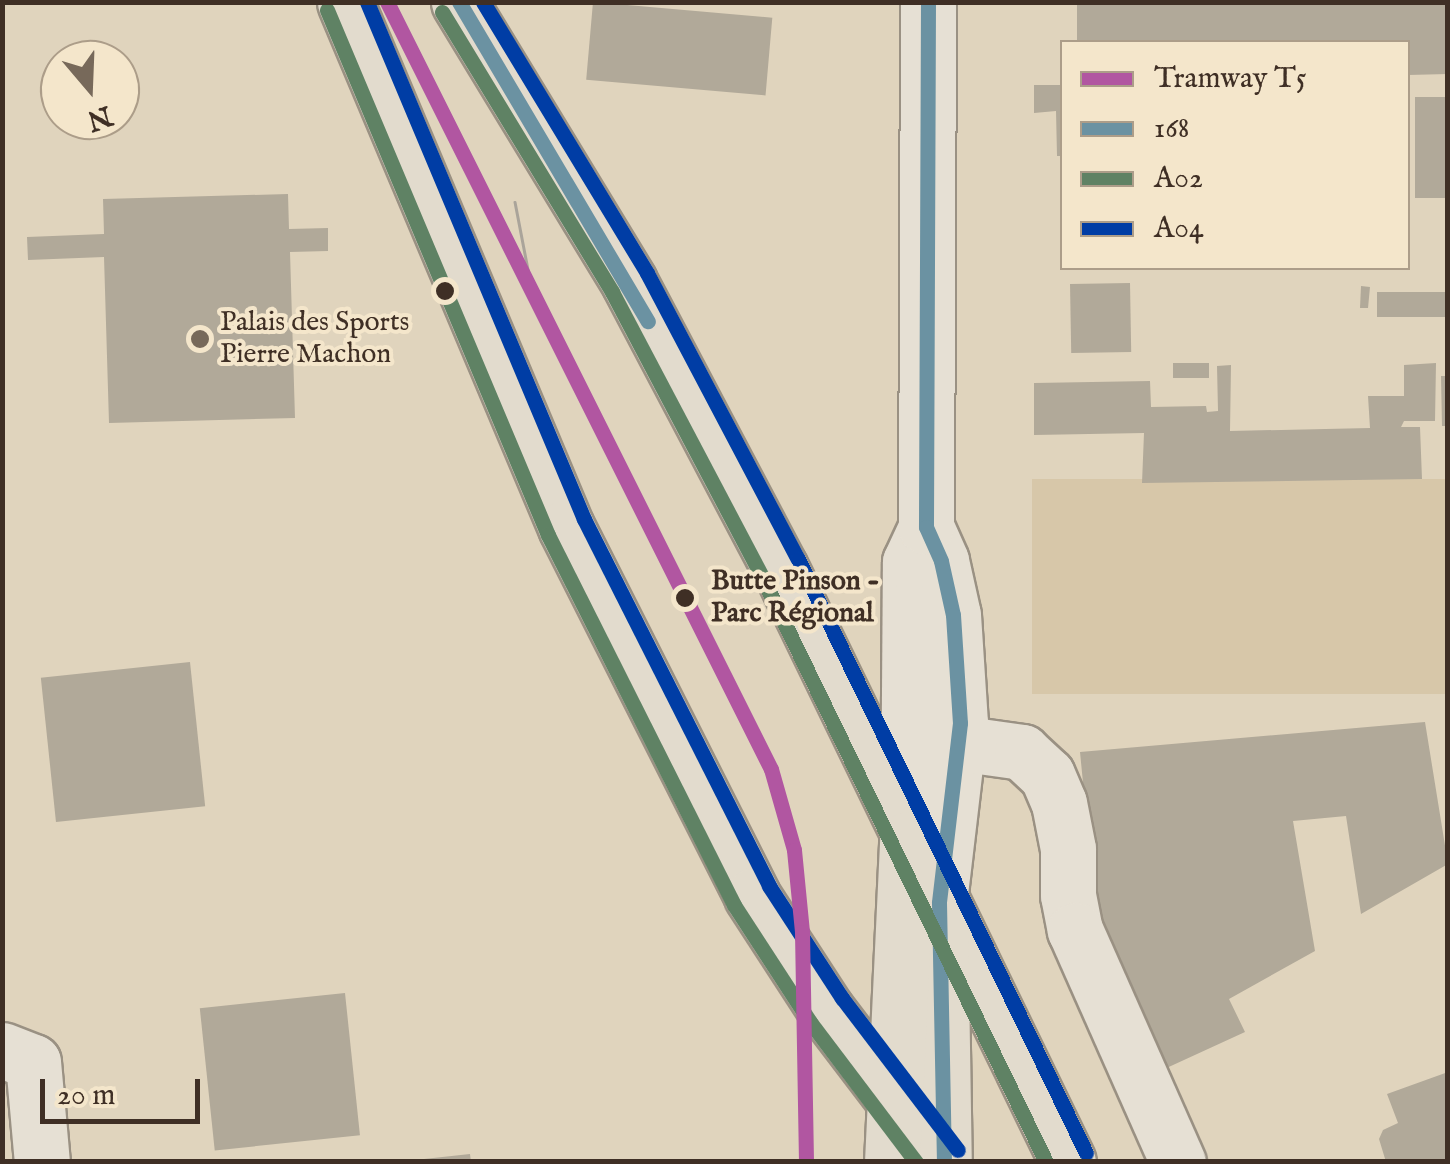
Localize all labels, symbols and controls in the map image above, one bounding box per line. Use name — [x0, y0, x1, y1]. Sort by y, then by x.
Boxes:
north arrow — [40, 40, 140, 140]
legend — [1060, 40, 1410, 270]
text: Tramway T5 — [1154, 60, 1307, 98]
text: N — [82, 96, 116, 137]
text: 168 — [1154, 110, 1190, 148]
text: A02 — [1154, 160, 1203, 198]
text: A04 — [1154, 210, 1204, 248]
unlabelled marker — [435, 281, 455, 301]
place label: Palais des Sports Pierre Machon — [220, 306, 409, 372]
marker: Palais des Sports Pierre Machon — [189, 328, 211, 350]
place label: Butte Pinson - Parc Régional — [711, 565, 880, 631]
marker: Butte Pinson - Parc Régional — [668, 581, 702, 615]
scale bar — [45, 1059, 205, 1121]
text: 20 m — [57, 1077, 116, 1115]

